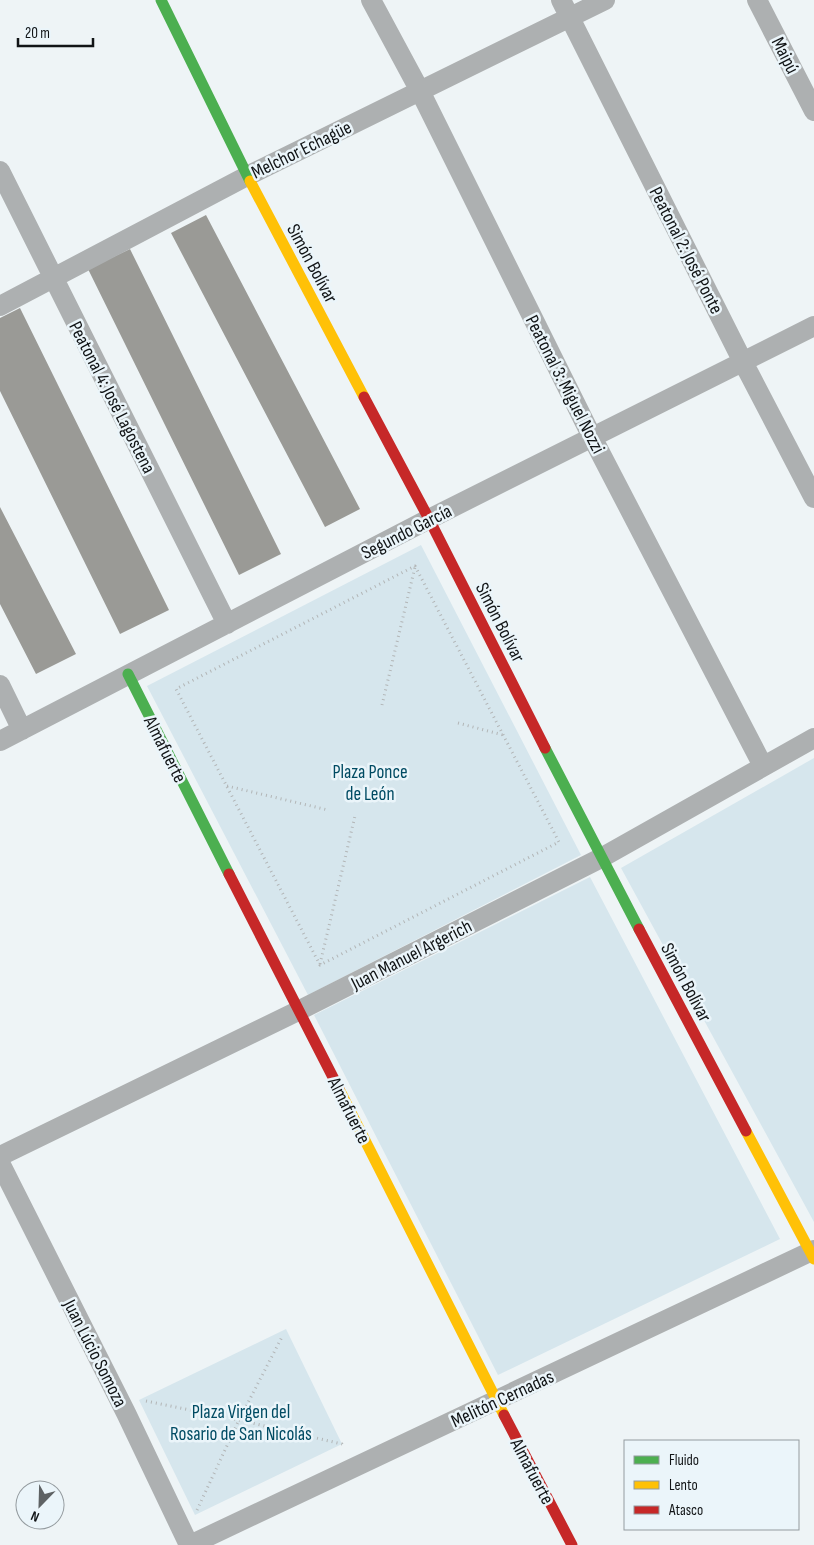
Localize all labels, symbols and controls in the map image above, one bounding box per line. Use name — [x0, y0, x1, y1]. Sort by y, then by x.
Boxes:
scale bar — [18, 15, 92, 47]
text: 20 m — [25, 24, 50, 43]
street label: Maipú — [766, 34, 804, 78]
street label: Melchor Echagüe — [248, 116, 355, 184]
street label: Peatonal 2: José Ponte — [644, 183, 728, 318]
street label: Simón Bolívar — [281, 220, 342, 308]
street label: Peatonal 3: Miguel Nozzi — [520, 312, 609, 458]
street label: Peatonal 4: José Lagostena — [63, 318, 160, 478]
street label: Segundo García — [358, 500, 456, 565]
street label: Simón Bolívar — [470, 579, 530, 667]
street label: Almafuerte — [138, 712, 191, 787]
park label: Plaza Ponce de León — [332, 761, 408, 806]
street label: Juan Manuel Argerich — [347, 915, 476, 996]
street label: Simón Bolívar — [655, 939, 716, 1027]
street label: Almafuerte — [322, 1073, 375, 1148]
street label: Juan Lúcio Somoza — [57, 1295, 132, 1411]
street label: Melitón Cernadas — [448, 1365, 558, 1433]
park label: Plaza Virgen del Rosario de San Nicolás — [170, 1401, 312, 1446]
street label: Almafuerte — [504, 1434, 559, 1509]
legend — [624, 1440, 799, 1530]
text: Fluido — [669, 1451, 699, 1470]
text: Lento — [669, 1476, 698, 1495]
north arrow — [15, 1480, 65, 1530]
text: Atasco — [668, 1501, 703, 1520]
text: N — [28, 1507, 42, 1526]

